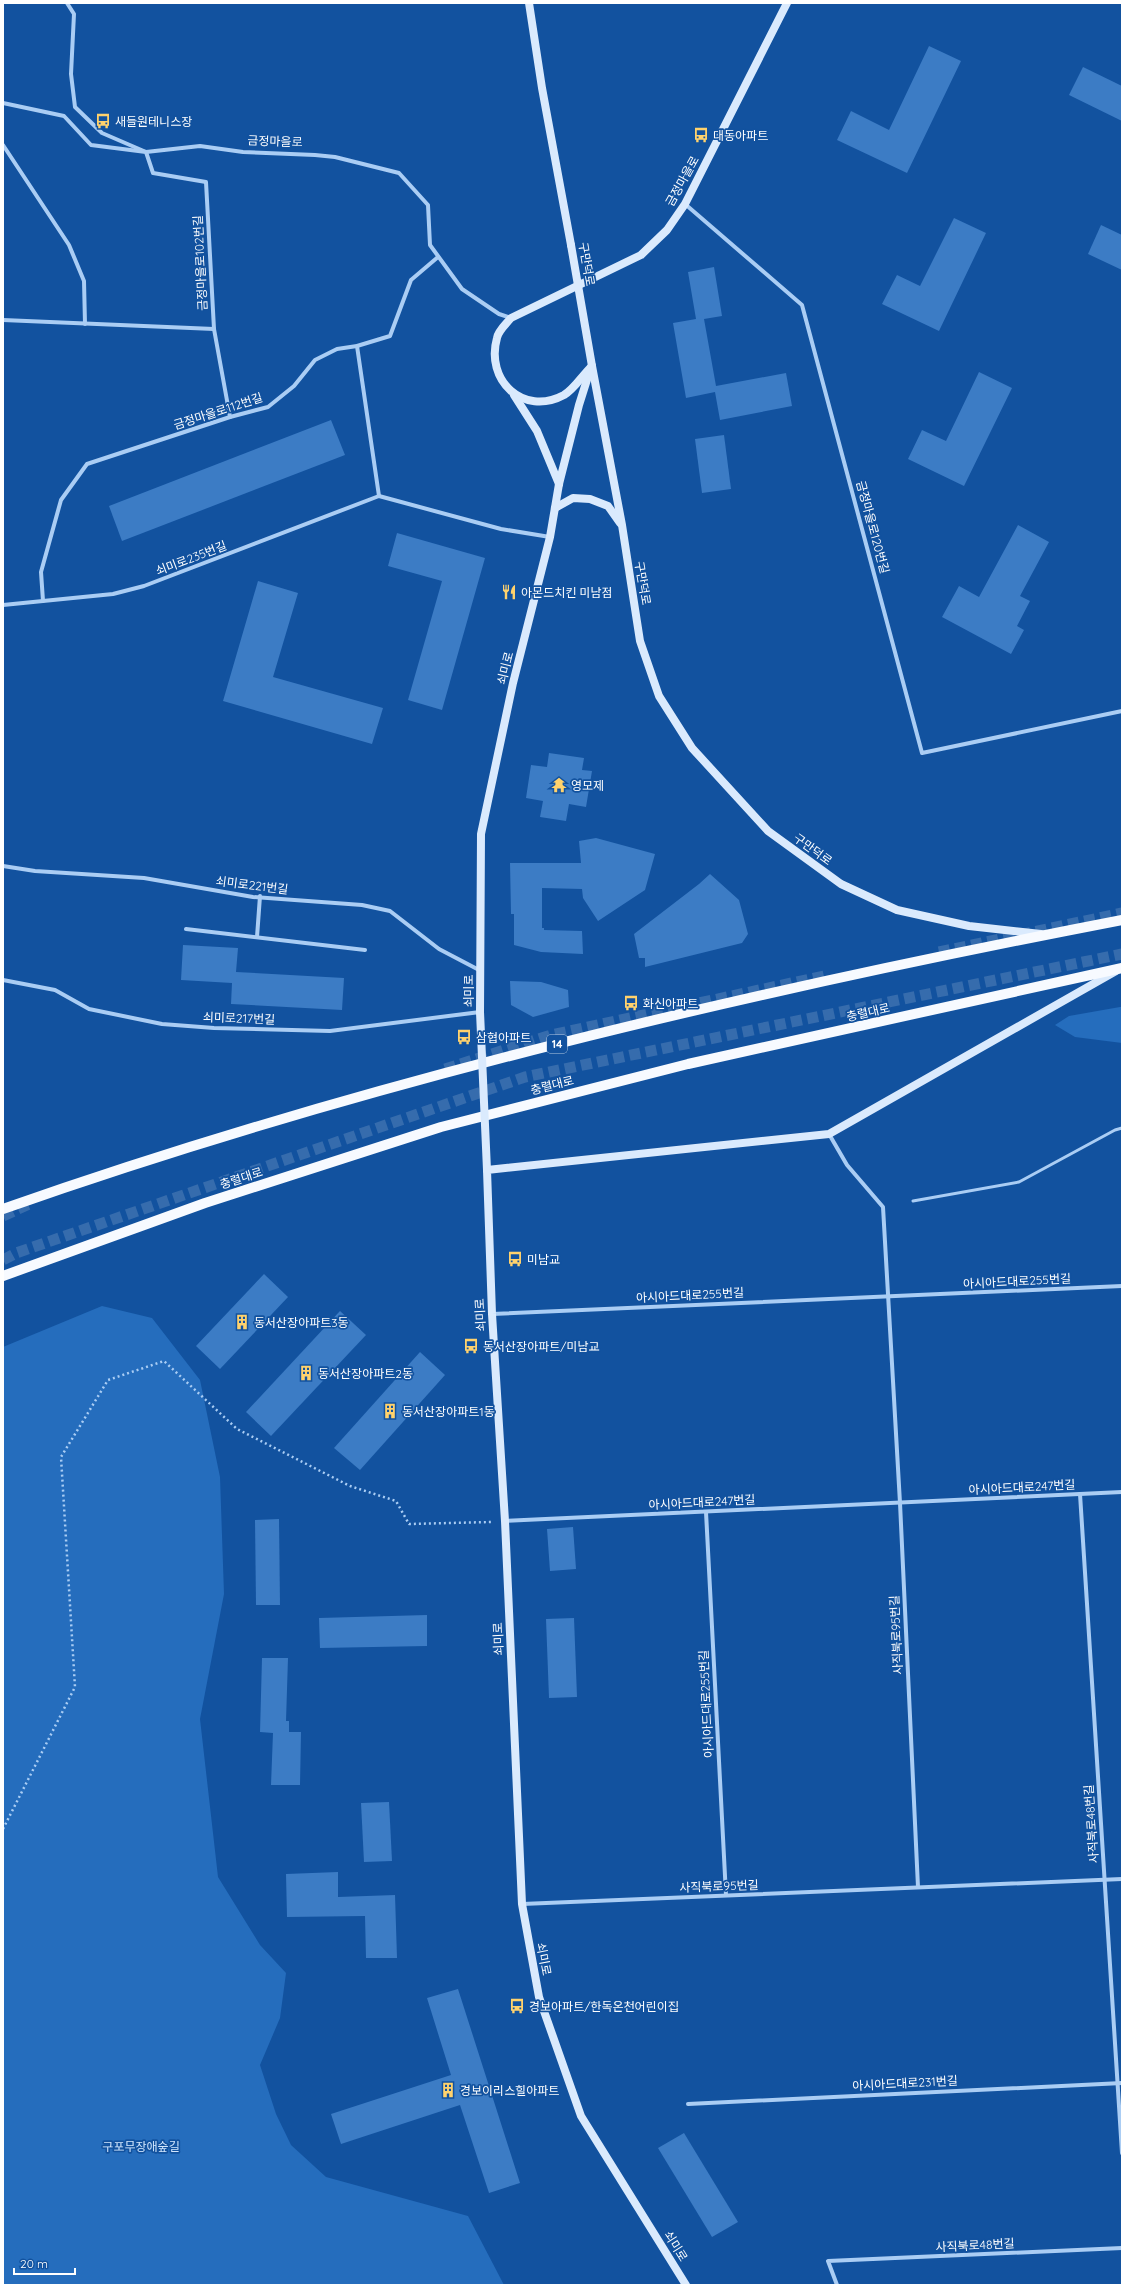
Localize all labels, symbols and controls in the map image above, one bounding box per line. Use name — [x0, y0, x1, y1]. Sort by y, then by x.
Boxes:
bus stop icon: 새들원테니스장 — [94, 112, 112, 130]
place label: 새들원테니스장 — [115, 114, 192, 129]
bus stop icon: 대동아파트 — [692, 126, 710, 144]
place label: 대동아파트 — [713, 128, 768, 143]
street label: 금정마을로 — [247, 133, 303, 149]
street label: 금정마을로 — [662, 153, 702, 209]
street label: 금정마을로102번길 — [190, 215, 210, 311]
street label: 구만덕로 — [576, 241, 598, 287]
street label: 금정마을로112번길 — [172, 390, 264, 432]
street label: 금정마을로120번길 — [853, 479, 893, 575]
street label: 쇠미로235번길 — [153, 538, 229, 578]
street label: 구만덕로 — [632, 560, 654, 606]
restaurant icon: 아몬드치킨 미남점 — [500, 583, 518, 601]
place label: 아몬드치킨 미남점 — [521, 585, 613, 600]
street label: 쇠미로 — [494, 650, 516, 686]
temple icon: 영모제 — [550, 776, 568, 794]
place label: 영모제 — [571, 778, 604, 793]
street label: 구만덕로 — [791, 830, 835, 868]
street label: 쇠미로221번길 — [215, 873, 289, 897]
street label: 쇠미로 — [461, 974, 476, 1008]
bus stop icon: 화신아파트 — [622, 994, 640, 1012]
place label: 화신아파트 — [643, 996, 698, 1011]
street label: 충렬대로 — [845, 1000, 891, 1024]
street label: 쇠미로217번길 — [203, 1009, 275, 1027]
bus stop icon: 삼협아파트 — [455, 1028, 473, 1046]
place label: 삼협아파트 — [476, 1030, 531, 1045]
road number: 14 — [547, 1035, 567, 1053]
street label: 충렬대로 — [529, 1072, 575, 1098]
street label: 충렬대로 — [218, 1164, 264, 1192]
bus stop icon: 미남교 — [506, 1250, 524, 1268]
place label: 미남교 — [527, 1252, 560, 1267]
street label: 아시아드대로255번길 — [963, 1271, 1071, 1291]
street label: 아시아드대로255번길 — [636, 1285, 744, 1305]
street label: 쇠미로 — [472, 1298, 488, 1332]
building icon: 동서산장아파트3동 — [233, 1313, 251, 1331]
place label: 동서산장아파트3동 — [254, 1315, 349, 1330]
bus stop icon: 동서산장아파트/미남교 — [462, 1337, 480, 1355]
place label: 동서산장아파트/미남교 — [483, 1339, 600, 1354]
building icon: 동서산장아파트2동 — [297, 1364, 315, 1382]
place label: 동서산장아파트2동 — [318, 1366, 413, 1381]
building icon: 동서산장아파트1동 — [381, 1402, 399, 1420]
place label: 동서산장아파트1동 — [402, 1404, 495, 1419]
street label: 아시아드대로247번길 — [968, 1477, 1076, 1497]
street label: 아시아드대로247번길 — [648, 1492, 756, 1512]
street label: 사직북로95번길 — [886, 1595, 906, 1675]
street label: 쇠미로 — [490, 1622, 506, 1656]
street label: 아시아드대로255번길 — [696, 1650, 716, 1758]
street label: 사직북로48번길 — [1081, 1784, 1101, 1864]
street label: 사직북로95번길 — [679, 1877, 759, 1895]
street label: 쇠미로 — [533, 1941, 555, 1977]
bus stop icon: 경보아파트/한독온천어린이집 — [508, 1997, 526, 2015]
place label: 경보아파트/한독온천어린이집 — [529, 1999, 679, 2014]
street label: 아시아드대로231번길 — [852, 2073, 958, 2093]
building icon: 경보이리스힐아파트 — [439, 2081, 457, 2099]
place label: 경보이리스힐아파트 — [460, 2083, 559, 2098]
park label: 구포무장애숲길 — [102, 2139, 180, 2154]
street label: 쇠미로 — [661, 2228, 691, 2264]
street label: 사직북로48번길 — [935, 2235, 1015, 2255]
scale bar — [14, 2250, 75, 2276]
text: 20 m — [20, 2256, 48, 2271]

